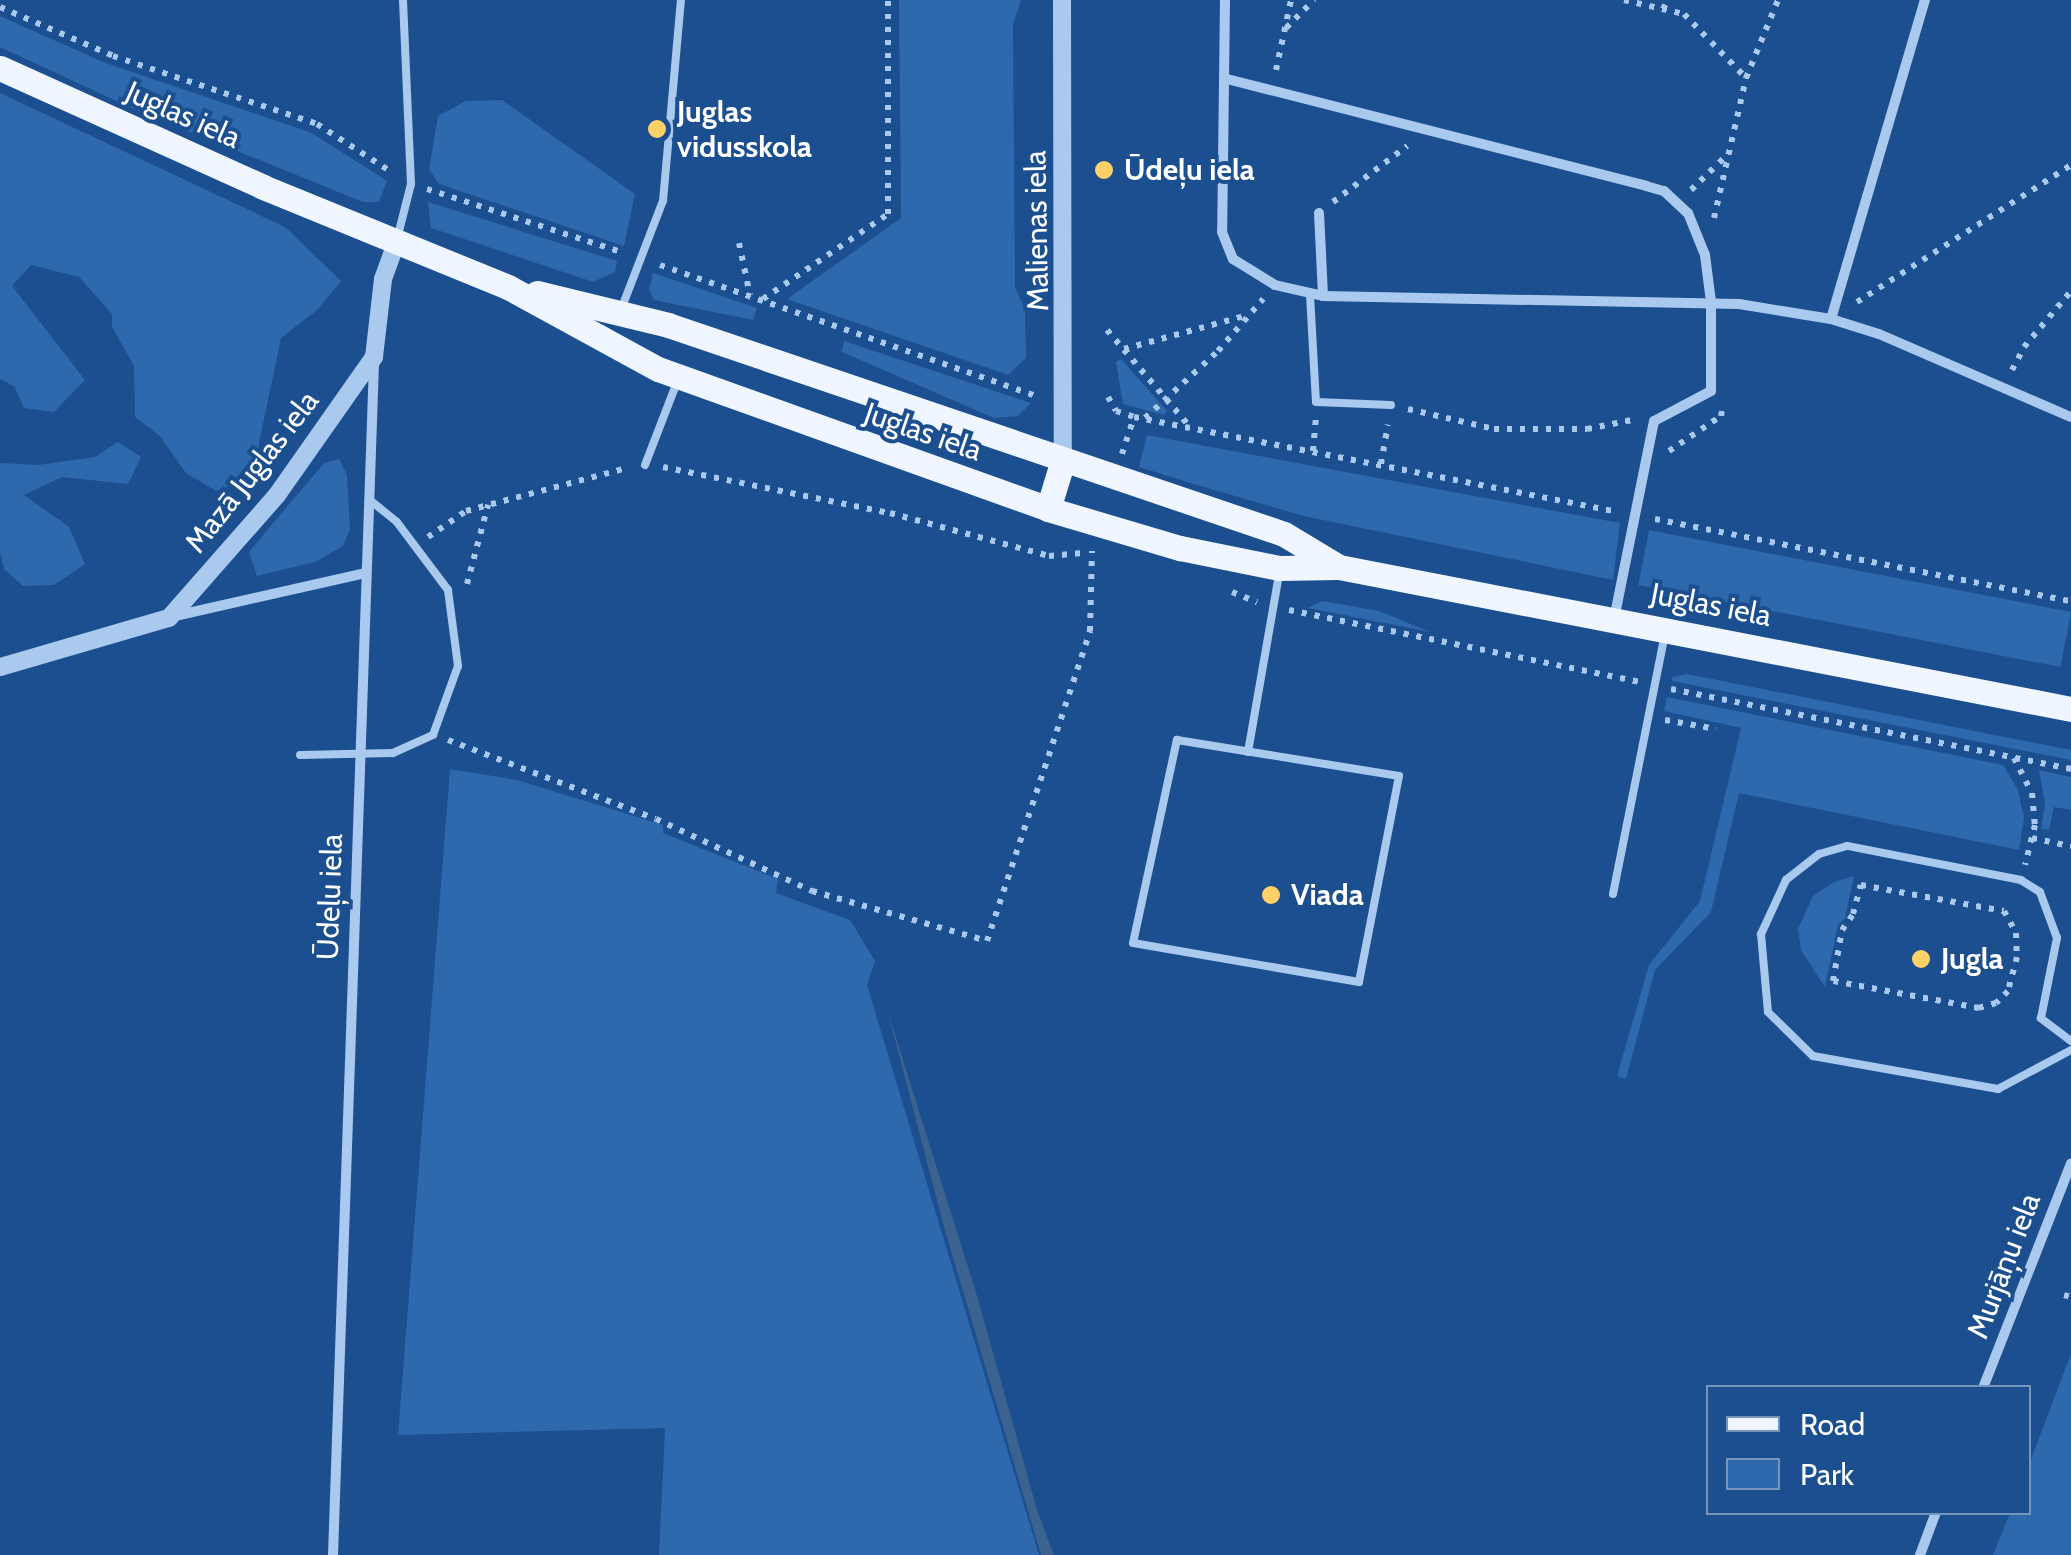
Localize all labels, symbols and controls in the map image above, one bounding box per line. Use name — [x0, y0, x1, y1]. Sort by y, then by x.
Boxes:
street label: Juglas iela — [120, 74, 246, 156]
place label: Juglas vidusskola — [677, 94, 812, 164]
marker: Juglas vidusskola — [646, 118, 668, 140]
street label: Malienas iela — [1018, 150, 1056, 312]
place label: Ūdeļu iela — [1124, 152, 1255, 188]
marker: Ūdeļu iela — [1093, 159, 1115, 181]
street label: Mazā Juglas iela — [178, 384, 326, 560]
street label: Juglas iela — [860, 395, 986, 469]
street label: Juglas iela — [1648, 576, 1774, 634]
street label: Ūdeļu iela — [310, 833, 350, 961]
place label: Viada — [1291, 877, 1364, 913]
marker: Viada — [1260, 884, 1282, 906]
place label: Jugla — [1941, 941, 2004, 977]
marker: Jugla — [1910, 948, 1932, 970]
street label: Murjāņu iela — [1960, 1188, 2048, 1344]
legend — [1706, 1385, 2031, 1515]
text: Road — [1800, 1406, 1865, 1443]
text: Park — [1800, 1456, 1854, 1493]

